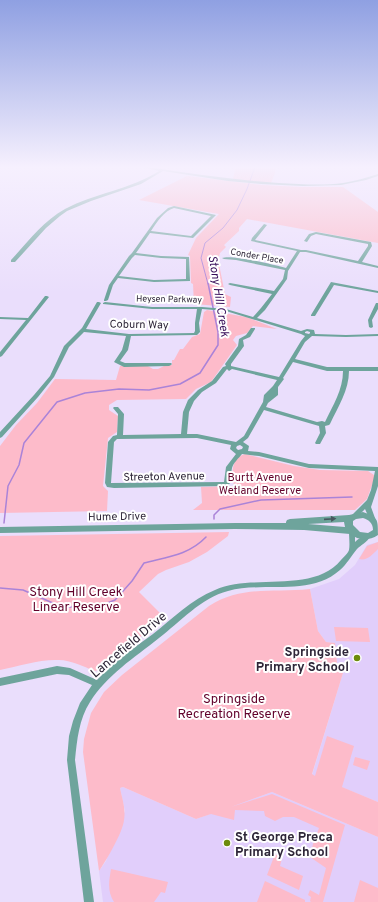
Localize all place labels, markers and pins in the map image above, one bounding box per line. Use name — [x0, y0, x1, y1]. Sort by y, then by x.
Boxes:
place label: Springside Primary School — [256, 645, 349, 676]
marker: Springside Primary School — [352, 653, 362, 663]
place label: St George Preca Primary School — [235, 830, 333, 861]
marker: St George Preca Primary School — [222, 838, 232, 848]

